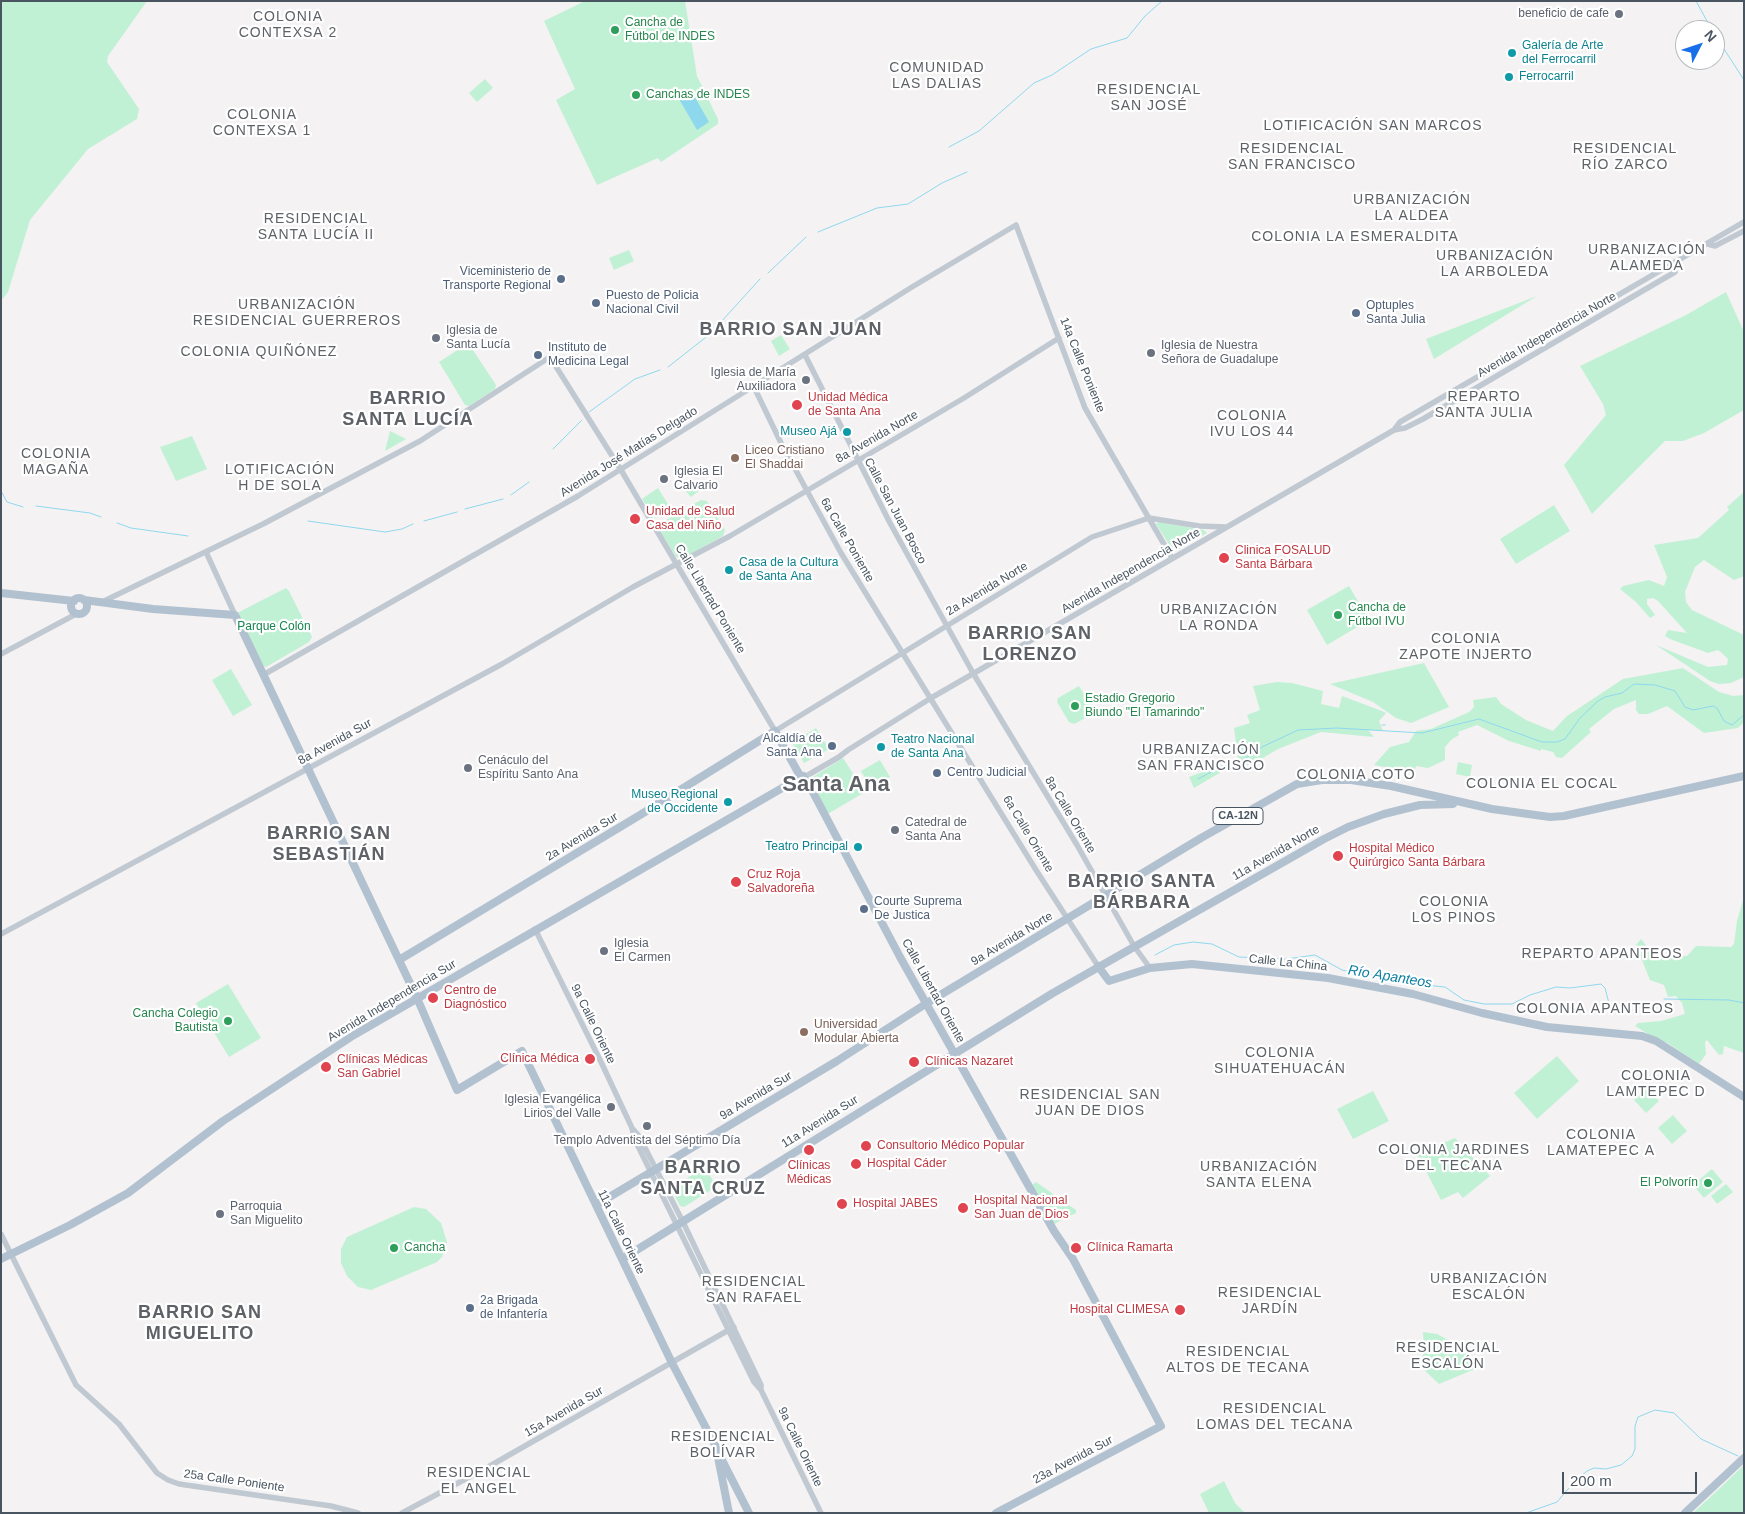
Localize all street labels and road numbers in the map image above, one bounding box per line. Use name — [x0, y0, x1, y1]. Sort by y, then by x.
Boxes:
street label: Avenida Independencia Norte — [1475, 289, 1619, 381]
street label: 14a Calle Poniente — [1056, 315, 1108, 415]
street label: Avenida José Matías Delgado — [558, 404, 700, 500]
street label: 8a Avenida Norte — [833, 408, 921, 466]
street label: Calle San Juan Bosco — [861, 455, 929, 567]
street label: 6a Calle Poniente — [817, 495, 877, 585]
street label: Avenida Independencia Norte — [1059, 525, 1203, 617]
street label: Calle Libertad Poniente — [672, 542, 748, 656]
street label: 2a Avenida Norte — [944, 559, 1030, 619]
street label: 8a Avenida Sur — [296, 716, 374, 768]
street label: 8a Calle Oriente — [1041, 774, 1099, 856]
street label: 6a Calle Oriente — [999, 793, 1057, 875]
road number: CA-12N — [1213, 808, 1263, 824]
street label: 2a Avenida Sur — [543, 810, 621, 864]
street label: 11a Avenida Norte — [1230, 822, 1322, 884]
street label: 9a Avenida Norte — [969, 909, 1055, 969]
street label: Calle Libertad Oriente — [898, 936, 968, 1046]
street label: Calle La China — [1248, 952, 1328, 974]
street label: Avenida Independencia Sur — [325, 957, 459, 1045]
street label: 9a Calle Oriente — [568, 982, 618, 1066]
street label: 9a Avenida Sur — [717, 1069, 795, 1123]
street label: 11a Avenida Sur — [779, 1093, 861, 1151]
street label: 11a Calle Oriente — [594, 1187, 648, 1277]
street label: 15a Avenida Sur — [522, 1384, 606, 1440]
street label: 9a Calle Oriente — [775, 1405, 825, 1489]
street label: 23a Avenida Sur — [1031, 1433, 1115, 1487]
street label: 25a Calle Poniente — [183, 1467, 285, 1495]

